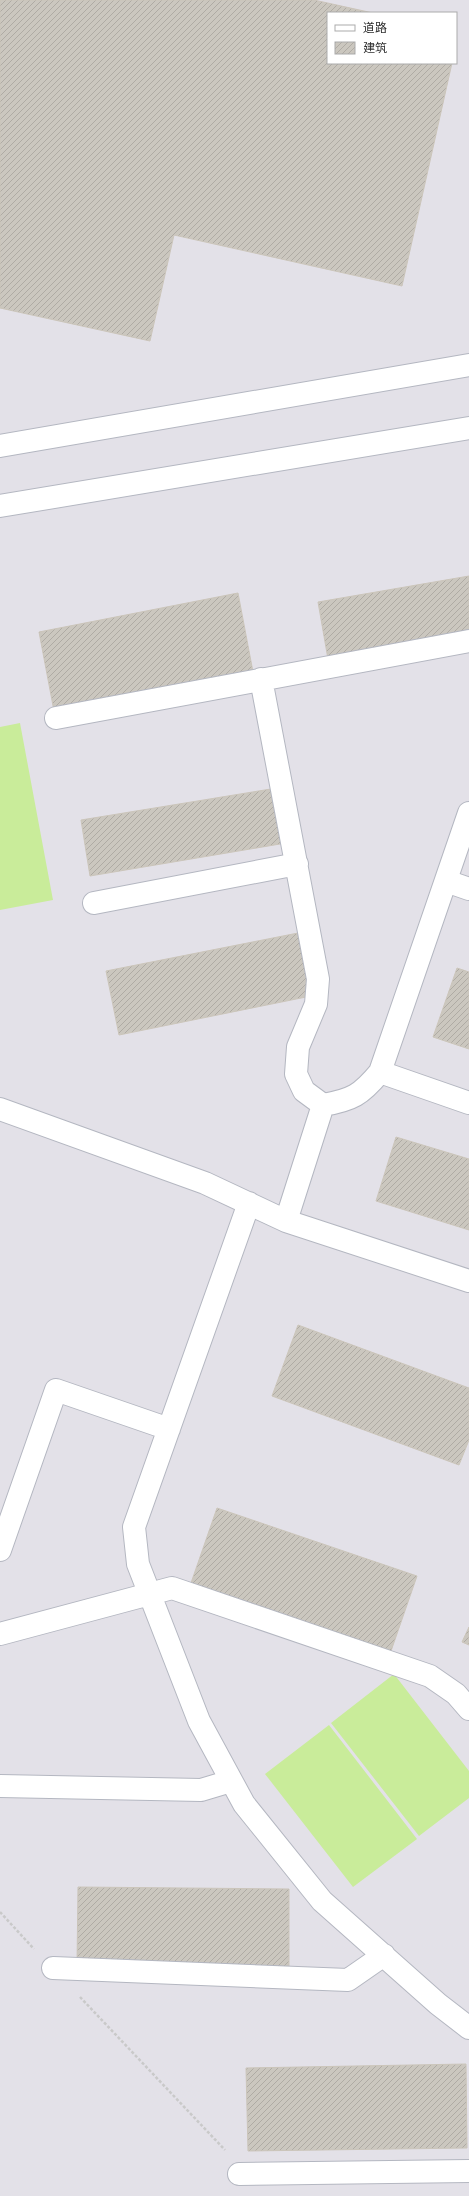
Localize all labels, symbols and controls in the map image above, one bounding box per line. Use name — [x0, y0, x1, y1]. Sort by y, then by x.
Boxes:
legend — [327, 12, 457, 64]
text: 道路 — [363, 19, 387, 36]
text: 建筑 — [363, 39, 387, 56]

